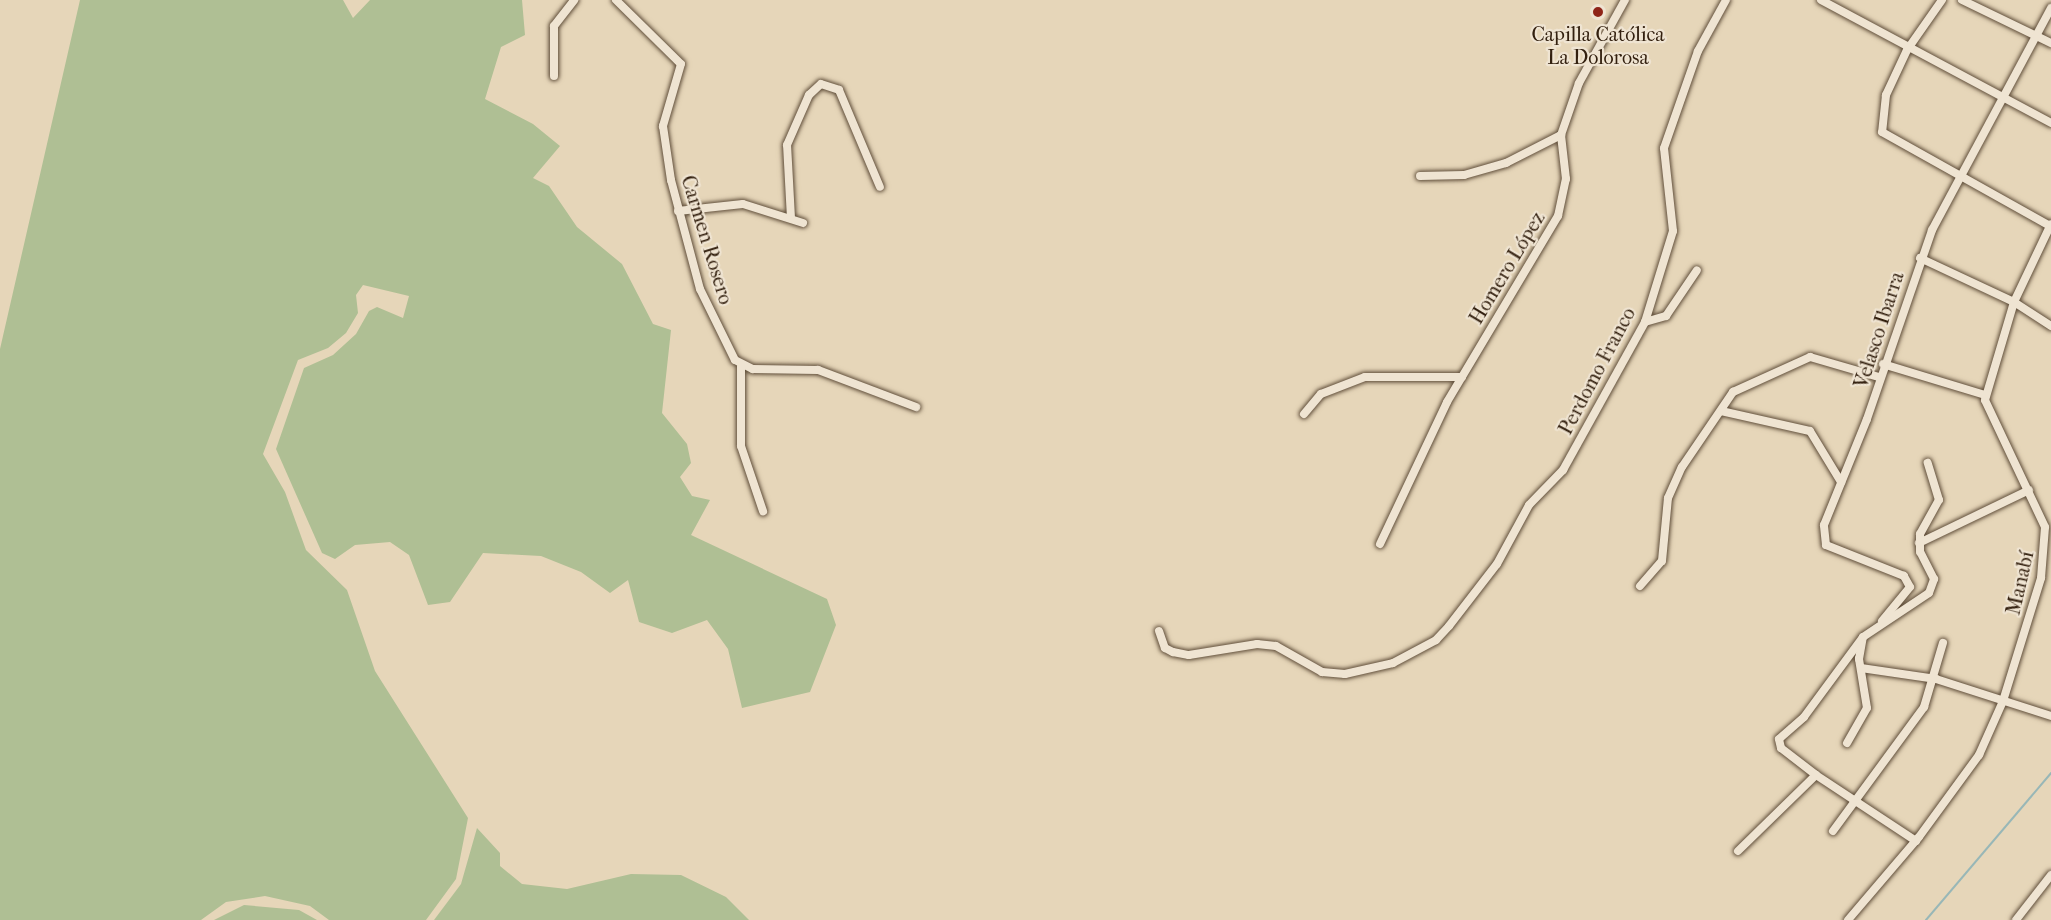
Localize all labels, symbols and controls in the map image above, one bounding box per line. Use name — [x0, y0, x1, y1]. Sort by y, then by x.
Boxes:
marker: Capilla Católica La Dolorosa — [1591, 5, 1605, 19]
place label: Capilla Católica La Dolorosa — [1531, 22, 1665, 69]
street label: Carmen Rosero — [676, 173, 738, 307]
street label: Homero López — [1464, 207, 1550, 329]
street label: Velasco Ibarra — [1849, 269, 1909, 391]
street label: Perdomo Franco — [1553, 303, 1641, 439]
street label: Manabí — [2001, 549, 2039, 617]

